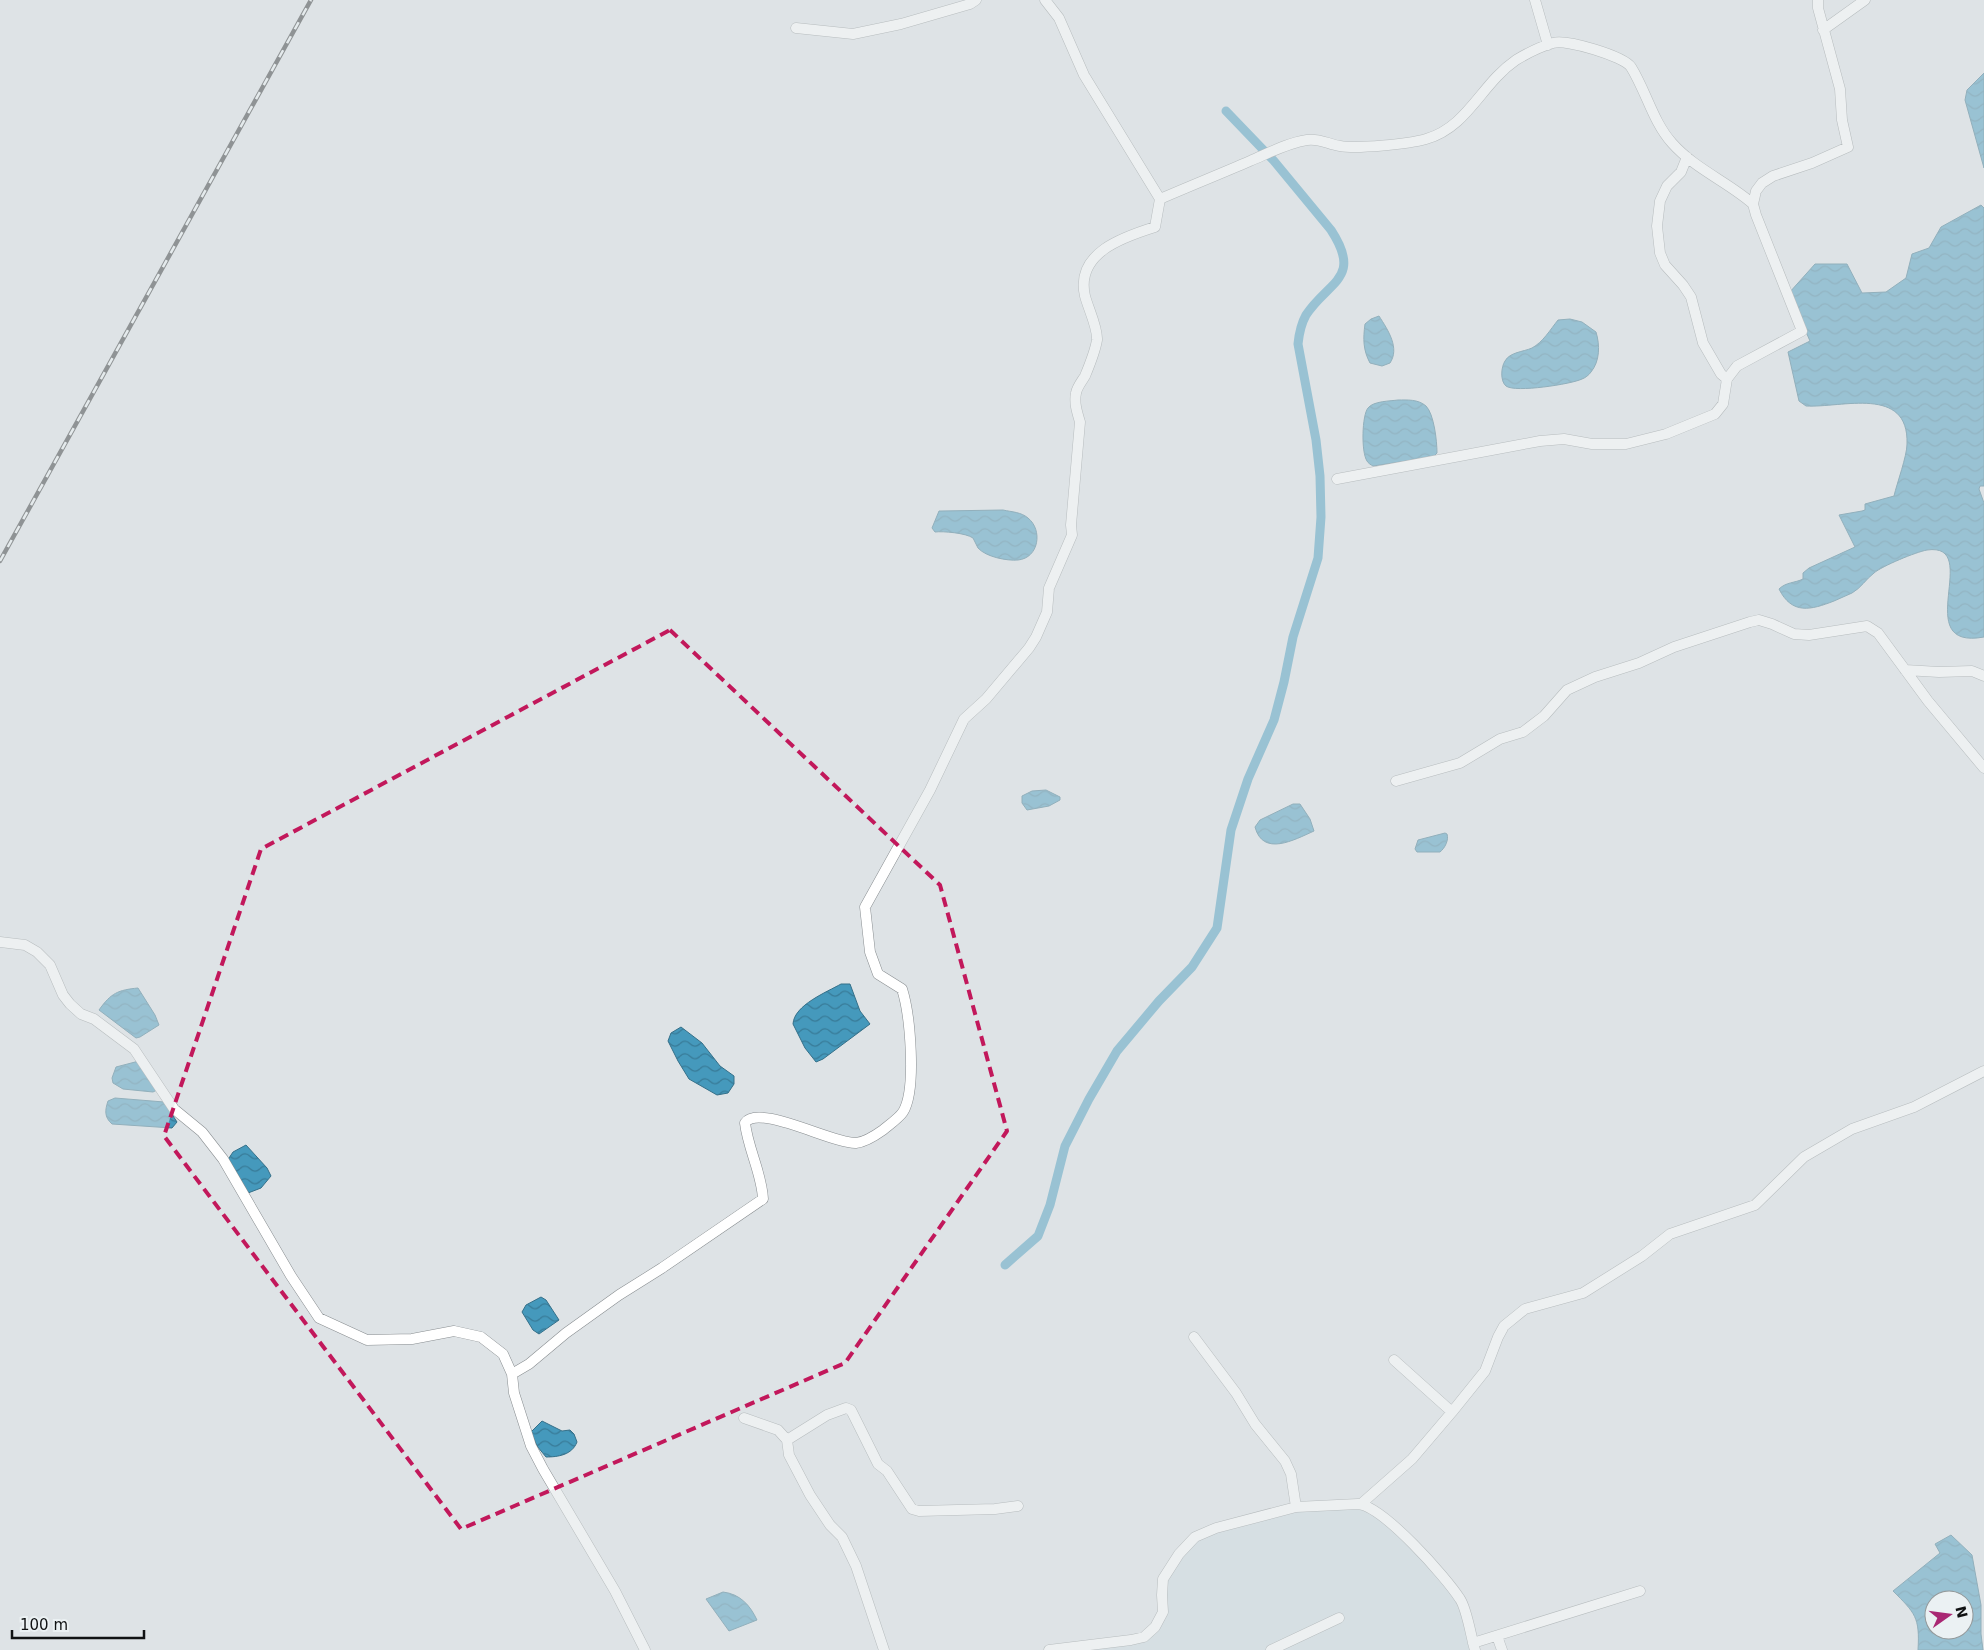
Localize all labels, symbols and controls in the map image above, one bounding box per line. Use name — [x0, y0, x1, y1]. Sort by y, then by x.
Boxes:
north arrow — [1924, 1590, 1974, 1640]
text: N — [1952, 1604, 1971, 1619]
scale bar — [12, 1608, 145, 1640]
text: 100 m — [20, 1616, 68, 1634]

